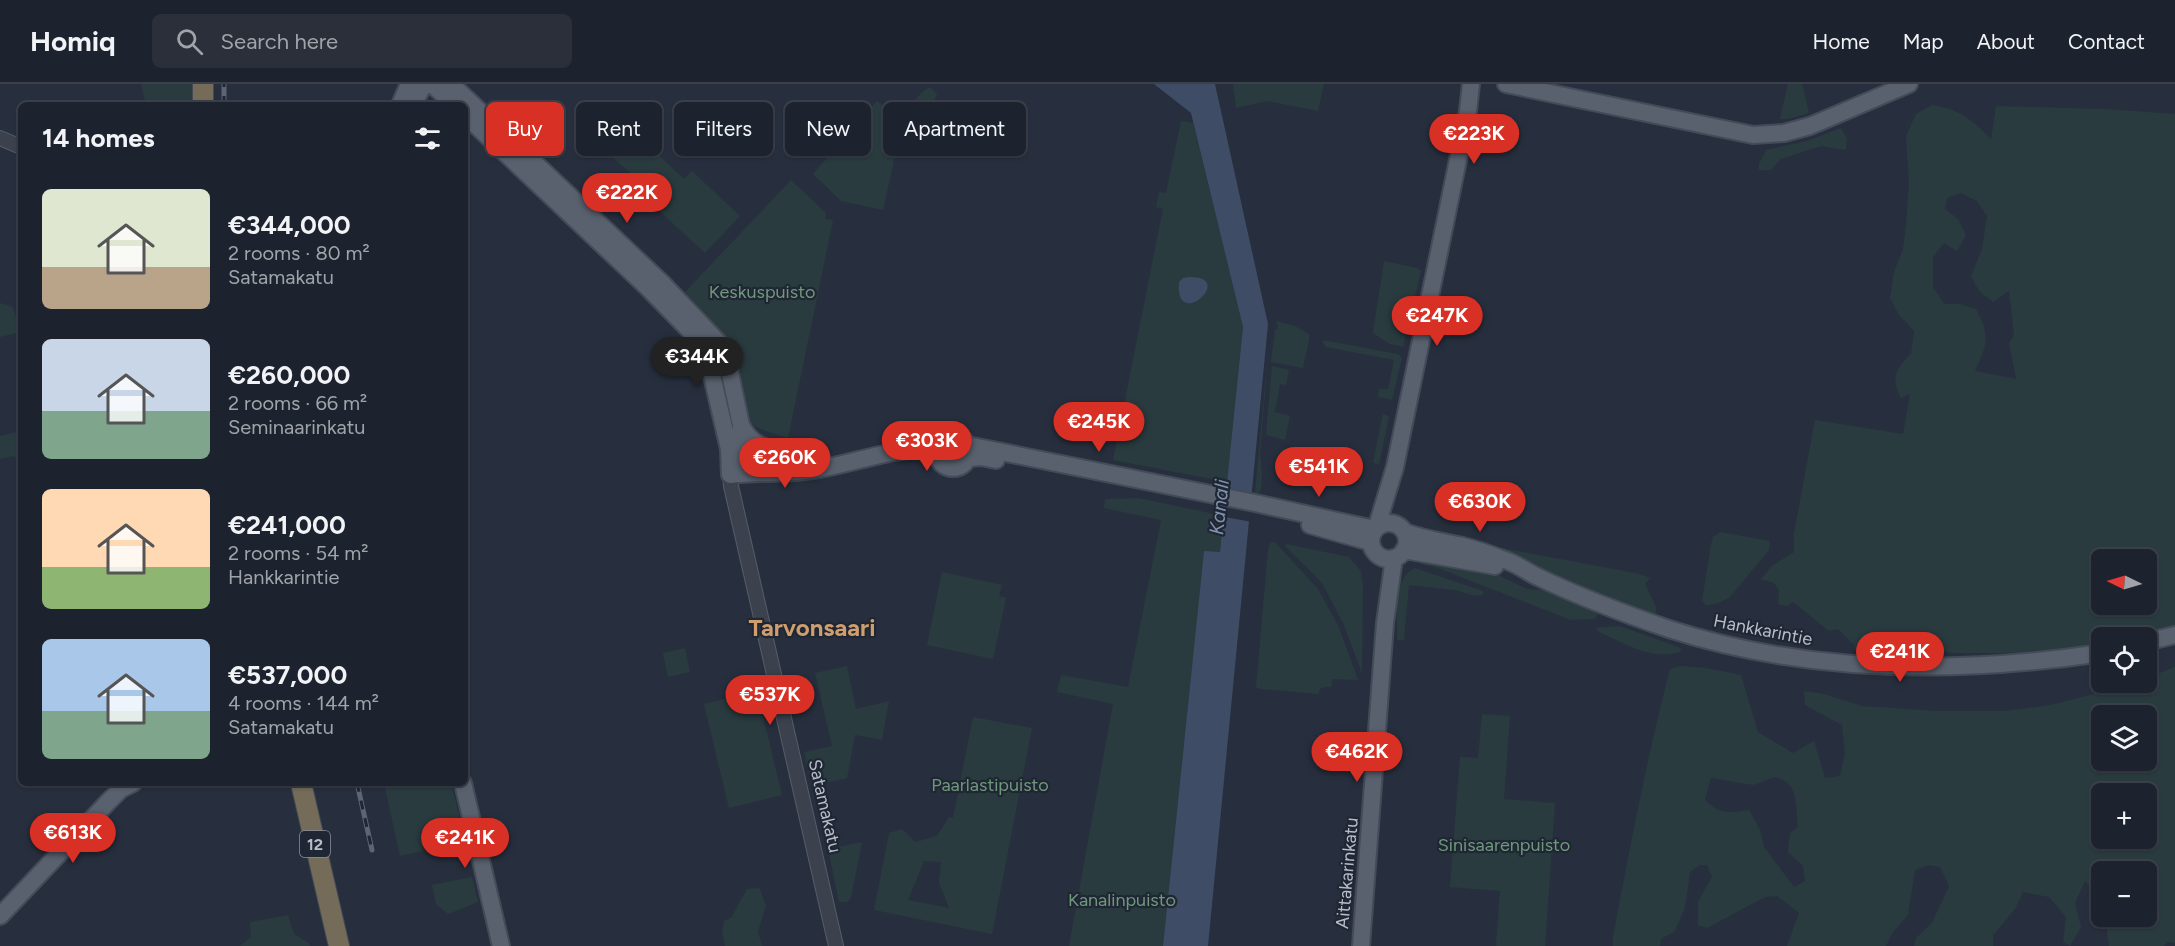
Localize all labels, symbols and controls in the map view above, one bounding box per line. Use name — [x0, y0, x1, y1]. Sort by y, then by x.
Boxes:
search box — [152, 14, 572, 68]
text: Homiq — [30, 24, 116, 58]
icon: search — [173, 25, 206, 58]
text: Search here — [221, 28, 338, 55]
text: Home — [1813, 29, 1870, 54]
text: Map — [1903, 29, 1944, 54]
text: About — [1977, 29, 2035, 54]
text: Contact — [2068, 29, 2145, 54]
chip: Buy — [486, 102, 564, 156]
chip: Rent — [576, 102, 662, 156]
chip: Filters — [674, 102, 773, 156]
chip: New — [785, 102, 871, 156]
chip: Apartment — [883, 102, 1026, 156]
pin: €223K — [1432, 114, 1516, 165]
text: €223K — [1443, 121, 1505, 145]
text: 14 homes — [42, 122, 155, 154]
icon: filters — [411, 122, 444, 155]
pin: €222K — [585, 173, 669, 224]
text: €222K — [596, 180, 658, 204]
text: €344,000 — [228, 209, 351, 241]
icon: home — [90, 213, 162, 285]
text: 2 rooms · 80 m² — [228, 241, 370, 265]
text: Satamakatu — [228, 265, 334, 289]
park label: Keskuspuisto — [709, 281, 815, 303]
pin: €247K — [1395, 296, 1479, 347]
text: €247K — [1406, 303, 1468, 327]
pin: €344K — [655, 337, 739, 388]
text: €344K — [665, 344, 729, 368]
text: €260,000 — [228, 359, 350, 391]
icon: home — [90, 363, 162, 435]
text: 2 rooms · 66 m² — [228, 391, 367, 415]
pin: €245K — [1057, 402, 1141, 453]
text: €245K — [1067, 409, 1131, 433]
text: Seminaarinkatu — [228, 415, 365, 439]
pin: €303K — [885, 421, 969, 472]
text: €303K — [896, 428, 958, 452]
pin: €260K — [743, 438, 827, 489]
text: €260K — [753, 445, 817, 469]
pin: €541K — [1277, 447, 1361, 498]
text: €541K — [1289, 454, 1349, 478]
water label: Kanali — [1204, 478, 1234, 536]
pin: €630K — [1438, 482, 1522, 533]
text: €630K — [1449, 489, 1511, 513]
text: €241,000 — [228, 509, 346, 541]
icon: home — [90, 513, 162, 585]
text: 2 rooms · 54 m² — [228, 541, 368, 565]
north arrow — [2091, 549, 2157, 615]
map controls — [2091, 549, 2157, 927]
text: Hankkarintie — [228, 565, 339, 589]
street label: Hankkarintie — [1712, 610, 1814, 650]
district label: Tarvonsaari — [748, 613, 876, 642]
button: locate — [2091, 627, 2157, 693]
pin: €241K — [1858, 632, 1942, 683]
text: €241K — [1870, 639, 1930, 663]
text: €537,000 — [228, 659, 347, 691]
icon: home — [90, 663, 162, 735]
pin: €537K — [728, 675, 812, 726]
text: €537K — [739, 682, 801, 706]
text: 4 rooms · 144 m² — [228, 691, 379, 715]
button: layers — [2091, 705, 2157, 771]
text: Satamakatu — [228, 715, 334, 739]
pin: €462K — [1315, 732, 1399, 783]
text: €462K — [1325, 739, 1389, 763]
street label: Satamakatu — [804, 757, 846, 855]
park label: Paarlastipuisto — [931, 774, 1049, 796]
button: + — [2091, 783, 2157, 849]
pin: €613K — [31, 813, 115, 864]
street label: Aittakarinkatu — [1331, 816, 1363, 930]
pin: €241K — [423, 818, 507, 869]
text: €613K — [44, 820, 102, 844]
text: €241K — [435, 825, 495, 849]
road number: 12 — [300, 831, 330, 857]
park label: Sinisaarenpuisto — [1438, 834, 1570, 856]
button: − — [2091, 861, 2157, 927]
park label: Kanalinpuisto — [1068, 889, 1176, 911]

